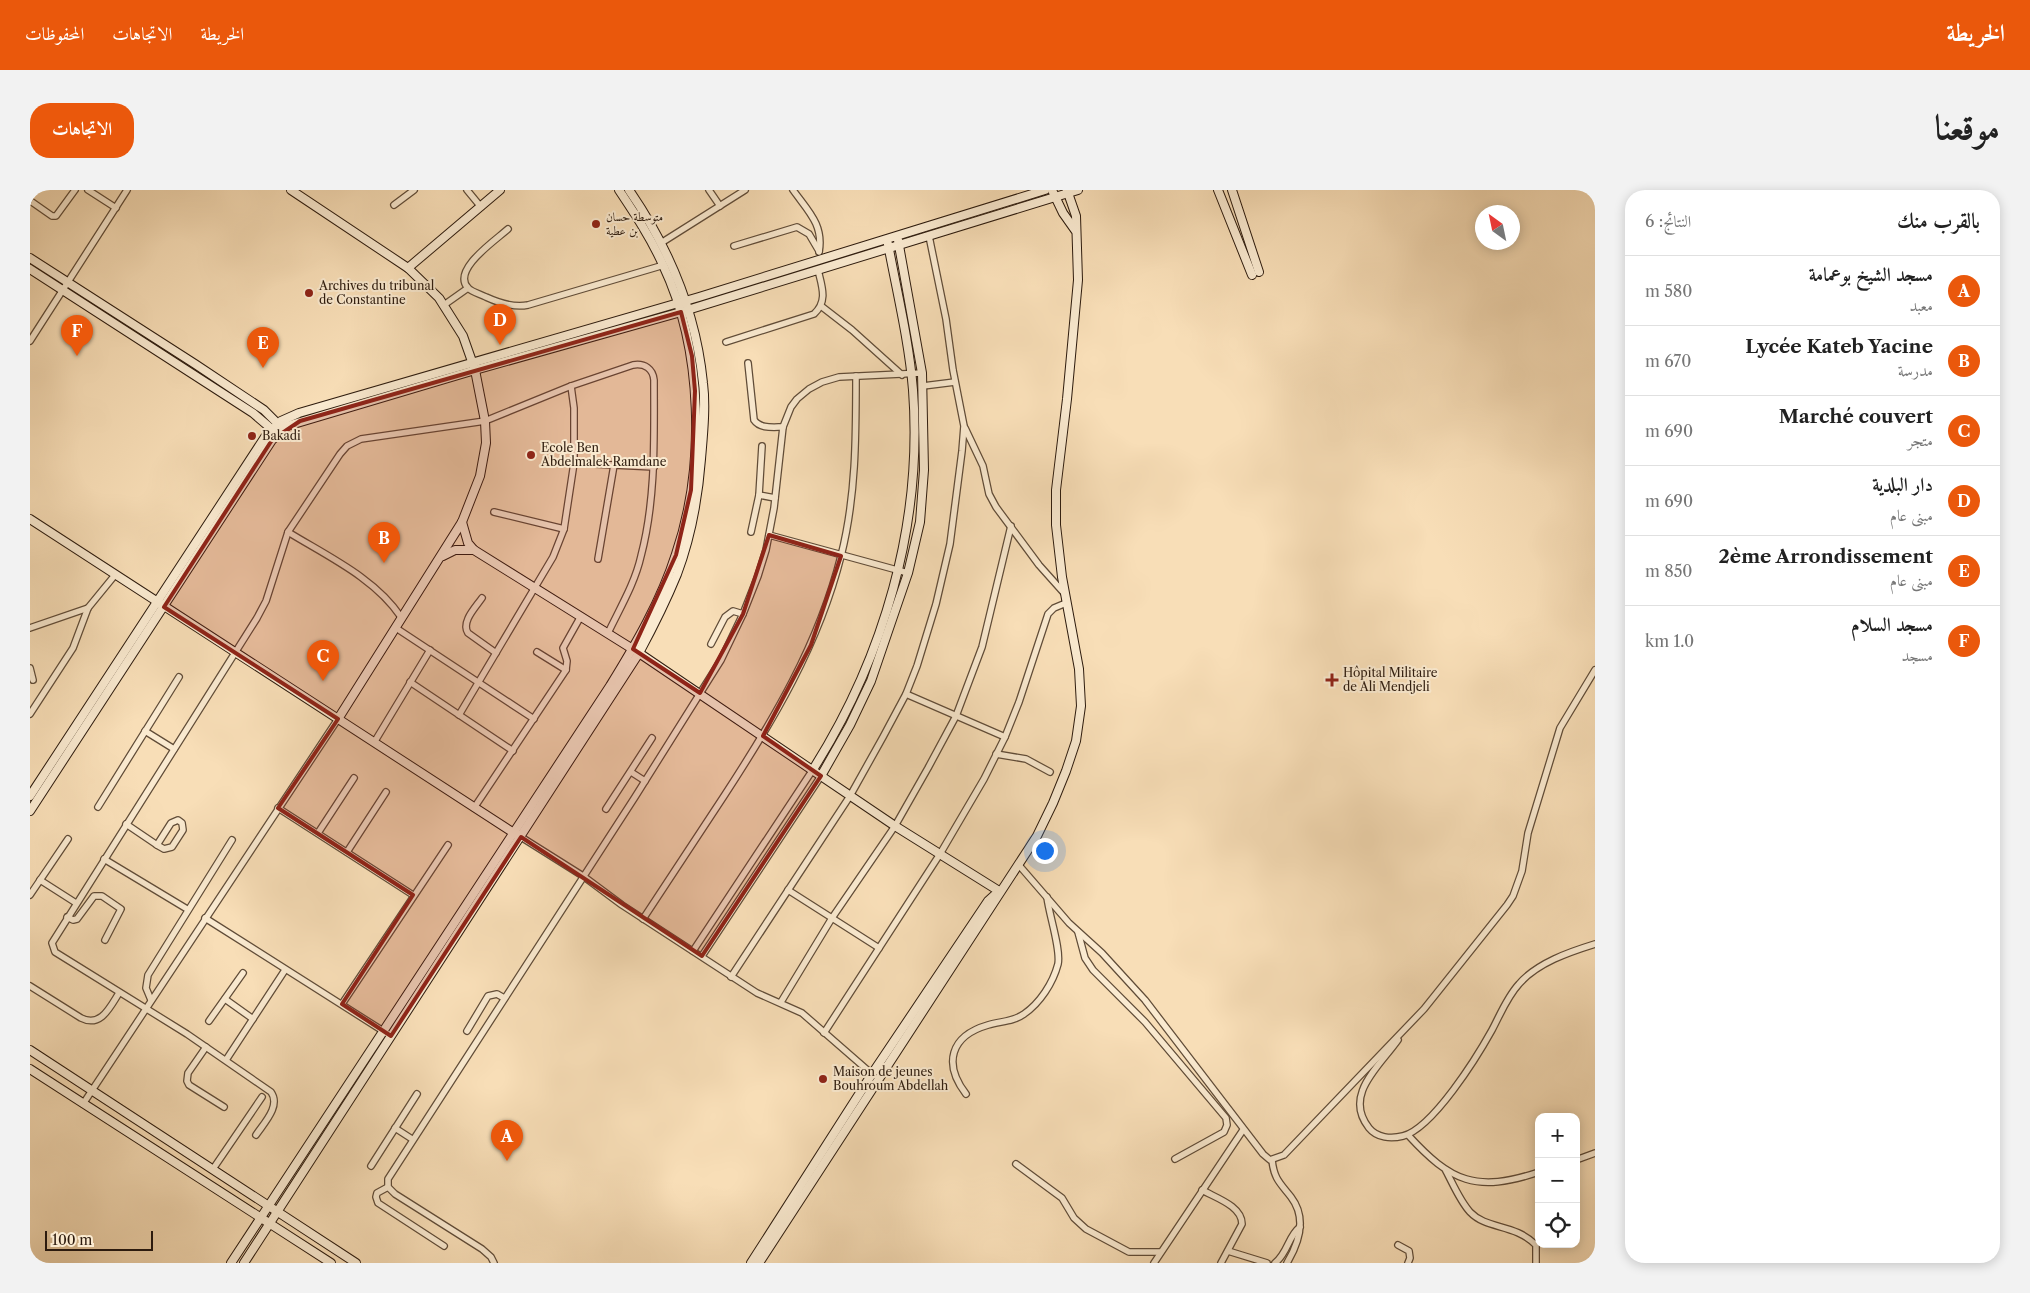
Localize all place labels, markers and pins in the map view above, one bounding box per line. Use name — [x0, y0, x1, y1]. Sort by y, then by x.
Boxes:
place label: متوسطة حسان بن عطية — [606, 209, 663, 238]
marker: متوسطة حسان بن عطية — [590, 218, 602, 230]
place label: Archives du tribunal de Constantine — [318, 278, 435, 307]
marker: Archives du tribunal de Constantine — [303, 287, 315, 299]
pin: D — [484, 304, 516, 345]
pin: F — [61, 315, 93, 356]
pin: E — [247, 327, 279, 368]
place label: Bakadi — [262, 428, 301, 443]
marker: Bakadi — [246, 430, 258, 442]
place label: Ecole Ben Abdelmalek Ramdane — [540, 440, 667, 469]
marker: Ecole Ben Abdelmalek Ramdane — [525, 449, 537, 461]
pin: B — [368, 522, 400, 563]
pin: C — [307, 640, 339, 681]
place label: Hôpital Militaire de Ali Mendjeli — [1343, 665, 1438, 694]
marker: Hôpital Militaire de Ali Mendjeli — [1325, 673, 1339, 687]
place label: Maison de jeunes Bouhroum Abdellah — [833, 1064, 949, 1093]
marker: Maison de jeunes Bouhroum Abdellah — [817, 1073, 829, 1085]
pin: A — [491, 1120, 523, 1161]

